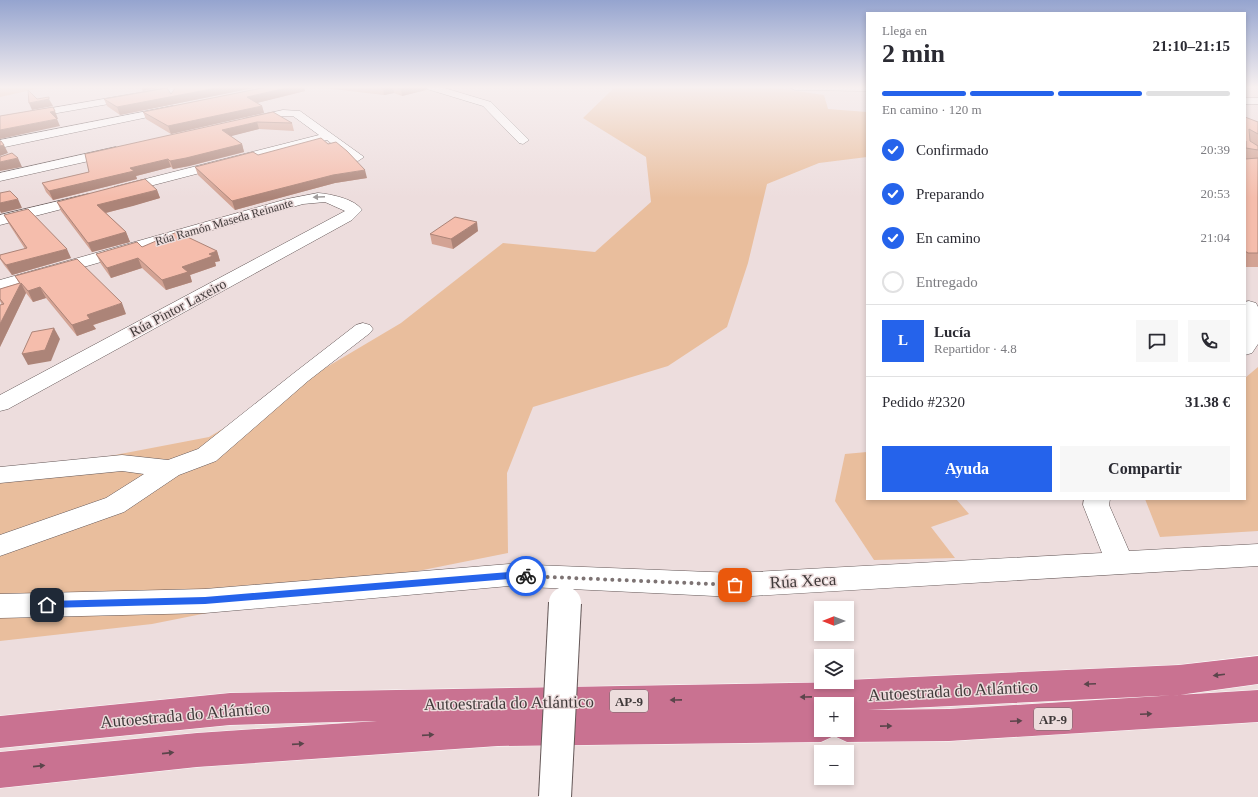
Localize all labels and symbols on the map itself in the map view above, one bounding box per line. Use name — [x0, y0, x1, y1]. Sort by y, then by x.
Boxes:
one-way arrow — [313, 194, 325, 201]
street label: Rúa Ramón Maseda Reinante — [153, 196, 295, 248]
street label: Rúa Pintor Laxeiro — [127, 276, 229, 340]
courier — [506, 556, 546, 596]
pin — [718, 568, 752, 602]
street label: Rúa Xeca — [769, 570, 837, 592]
pin — [30, 588, 64, 622]
north arrow — [814, 601, 854, 641]
one-way arrow — [1213, 672, 1225, 678]
street label: Autoestrada do Atlántico — [868, 677, 1038, 705]
one-way arrow — [1083, 681, 1096, 687]
road number: AP-9 — [610, 690, 648, 712]
street label: Autoestrada do Atlántico — [424, 692, 594, 714]
one-way arrow — [799, 694, 812, 700]
one-way arrow — [670, 696, 682, 703]
street label: Autoestrada do Atlántico — [100, 698, 270, 732]
road number: AP-9 — [1034, 708, 1072, 730]
one-way arrow — [1140, 710, 1152, 717]
one-way arrow — [1010, 718, 1022, 725]
one-way arrow — [880, 723, 893, 729]
one-way arrow — [422, 731, 434, 738]
one-way arrow — [292, 740, 304, 747]
one-way arrow — [162, 750, 174, 756]
one-way arrow — [33, 763, 45, 769]

